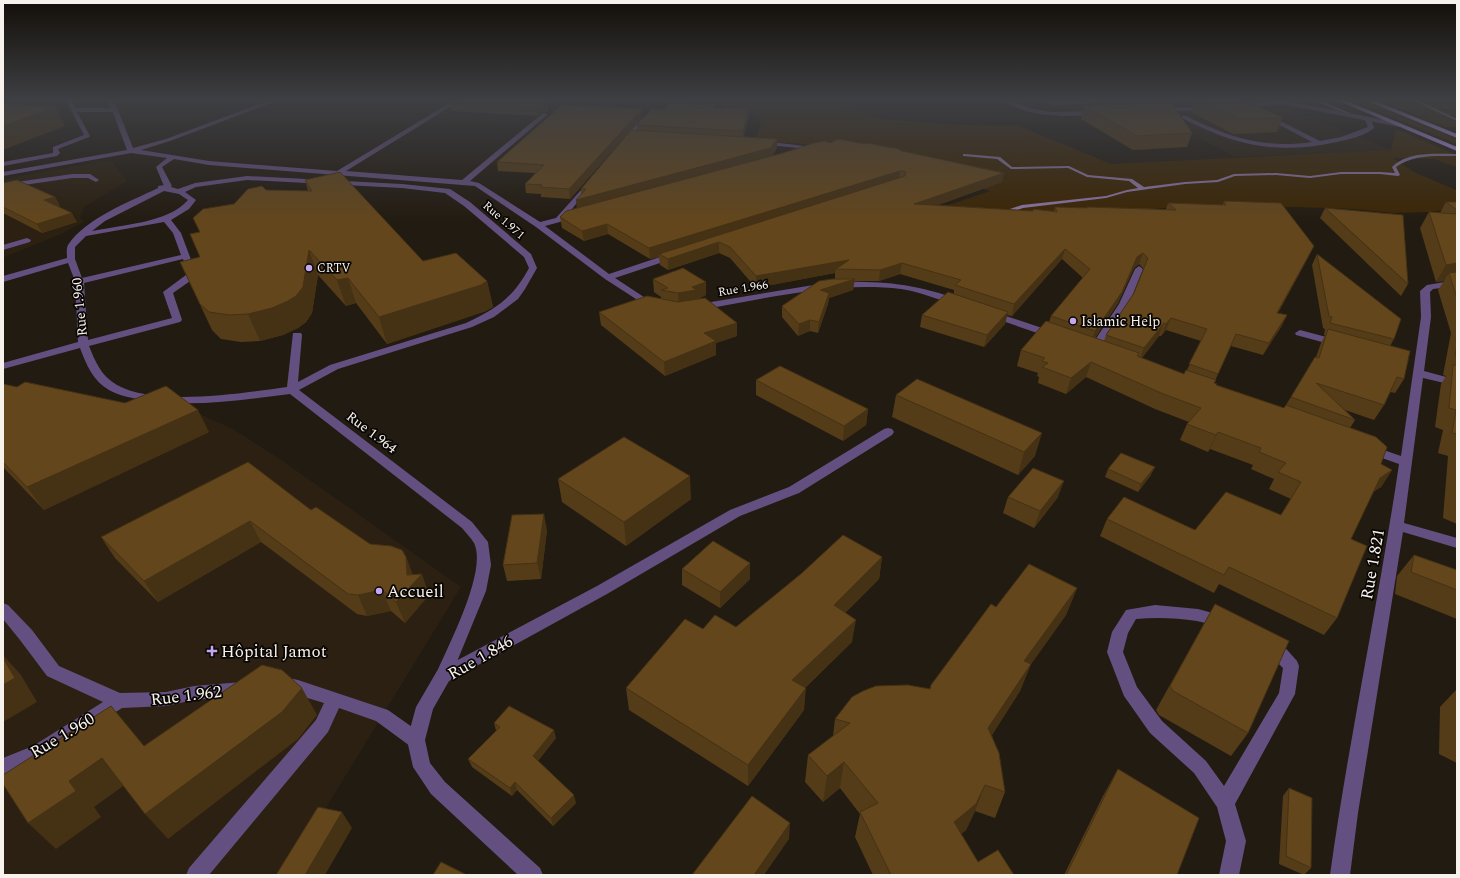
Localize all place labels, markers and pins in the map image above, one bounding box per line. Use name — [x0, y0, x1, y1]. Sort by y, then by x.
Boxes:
place label: CRTV — [317, 259, 351, 278]
marker: CRTV — [304, 263, 314, 273]
place label: Islamic Help — [1081, 311, 1160, 332]
marker: Islamic Help — [1068, 316, 1078, 326]
place label: Accueil — [387, 579, 444, 605]
marker: Accueil — [374, 586, 384, 596]
place label: Hôpital Jamot — [221, 639, 327, 665]
marker: Hôpital Jamot — [206, 645, 218, 657]

